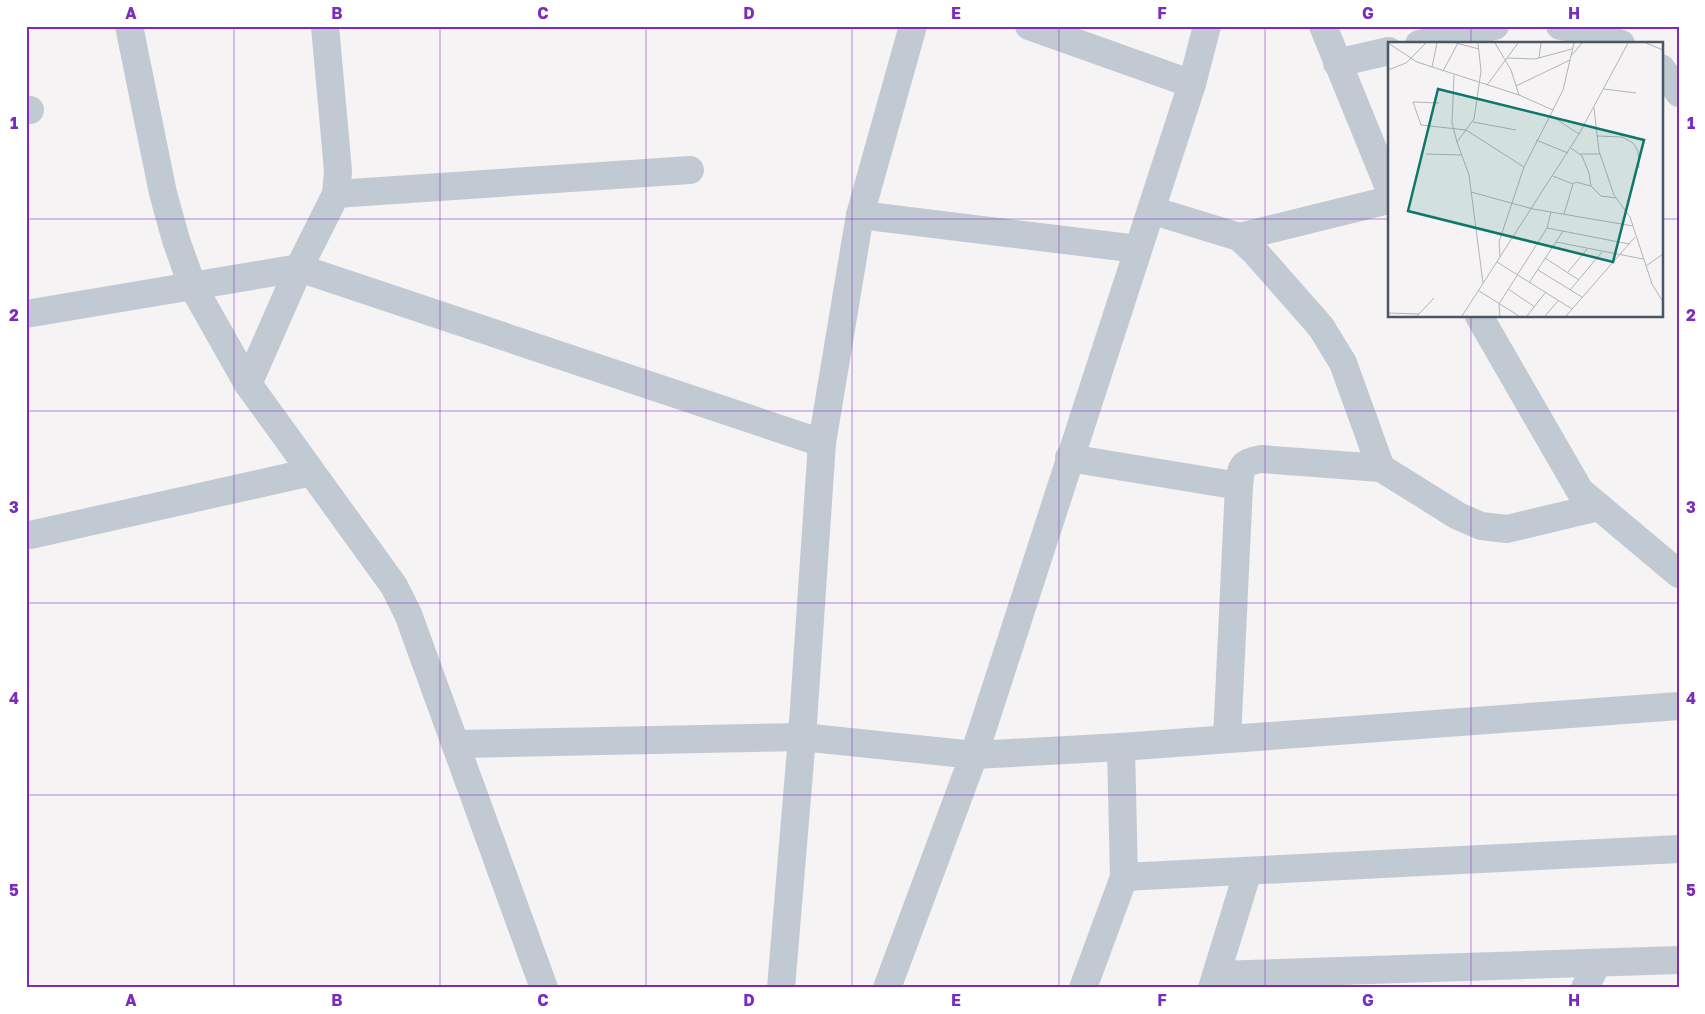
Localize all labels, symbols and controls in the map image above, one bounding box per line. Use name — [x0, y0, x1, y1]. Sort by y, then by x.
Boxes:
text: A — [125, 3, 137, 23]
text: B — [331, 3, 343, 23]
text: C — [537, 3, 549, 23]
text: D — [743, 3, 755, 23]
text: E — [951, 3, 961, 23]
text: F — [1157, 3, 1167, 23]
text: G — [1362, 3, 1374, 23]
text: H — [1568, 3, 1580, 23]
inset map — [1388, 42, 1662, 318]
text: 1 — [10, 113, 18, 133]
text: 1 — [1687, 113, 1695, 133]
text: 2 — [9, 305, 19, 325]
text: 2 — [1686, 305, 1696, 325]
text: 3 — [9, 497, 19, 517]
text: 3 — [1686, 497, 1696, 517]
text: 4 — [9, 688, 19, 708]
text: 4 — [1686, 688, 1696, 708]
text: 5 — [9, 880, 19, 900]
text: 5 — [1686, 880, 1696, 900]
text: A — [125, 990, 137, 1010]
text: B — [331, 990, 343, 1010]
text: C — [537, 990, 549, 1010]
text: D — [743, 990, 755, 1010]
text: E — [951, 990, 961, 1010]
text: F — [1157, 990, 1167, 1010]
text: G — [1362, 990, 1374, 1010]
text: H — [1568, 990, 1580, 1010]

